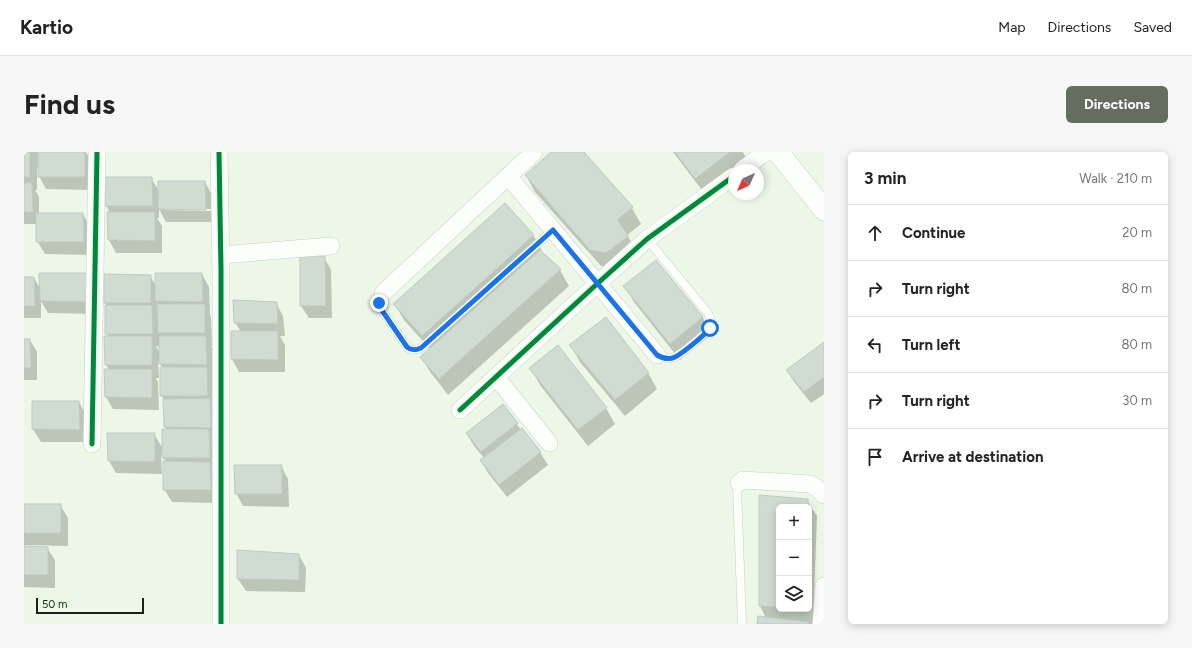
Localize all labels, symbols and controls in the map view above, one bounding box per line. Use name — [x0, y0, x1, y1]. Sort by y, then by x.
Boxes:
text: Kartio — [20, 16, 73, 39]
text: Map — [998, 19, 1026, 36]
text: Directions — [1048, 19, 1111, 36]
text: Saved — [1133, 19, 1172, 36]
button: Directions — [1066, 86, 1168, 123]
text: Find us — [24, 87, 115, 121]
north arrow — [728, 164, 764, 200]
text: 3 min — [864, 168, 906, 188]
text: Walk · 210 m — [1079, 171, 1152, 186]
icon: ahead — [864, 222, 886, 244]
text: Continue — [902, 224, 965, 242]
text: 20 m — [1122, 225, 1152, 240]
icon: right — [864, 278, 886, 300]
text: Turn right — [902, 280, 970, 298]
text: 80 m — [1121, 281, 1152, 296]
route end — [370, 294, 388, 312]
route start — [701, 319, 719, 337]
icon: left — [864, 334, 886, 356]
text: Turn left — [902, 336, 960, 354]
text: 80 m — [1121, 337, 1152, 352]
icon: right — [864, 390, 886, 412]
text: Turn right — [902, 392, 970, 410]
text: 30 m — [1122, 393, 1152, 408]
icon: arrive — [864, 446, 886, 468]
text: Arrive at destination — [902, 448, 1043, 466]
map controls — [776, 504, 812, 612]
button: + — [776, 504, 812, 540]
button: − — [776, 540, 812, 576]
button: layers — [776, 576, 812, 612]
scale bar — [36, 596, 144, 615]
text: 50 m — [42, 598, 67, 611]

